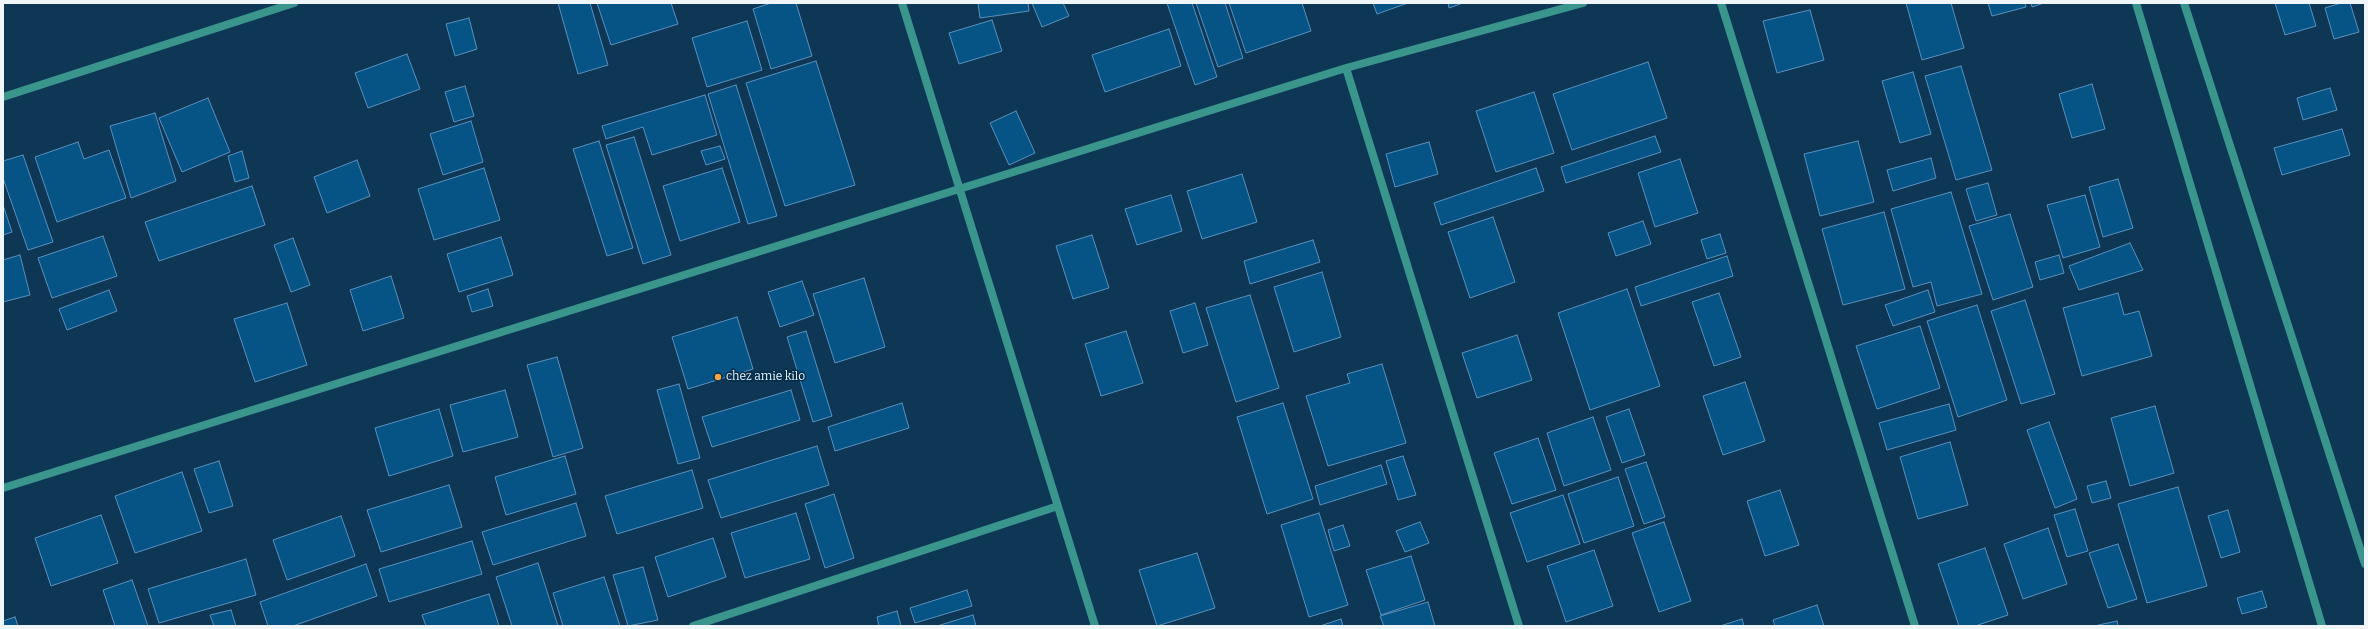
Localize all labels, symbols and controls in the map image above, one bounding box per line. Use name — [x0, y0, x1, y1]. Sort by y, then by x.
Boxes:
place label: chez amie kilo — [726, 370, 805, 384]
marker: chez amie kilo — [713, 372, 723, 382]

